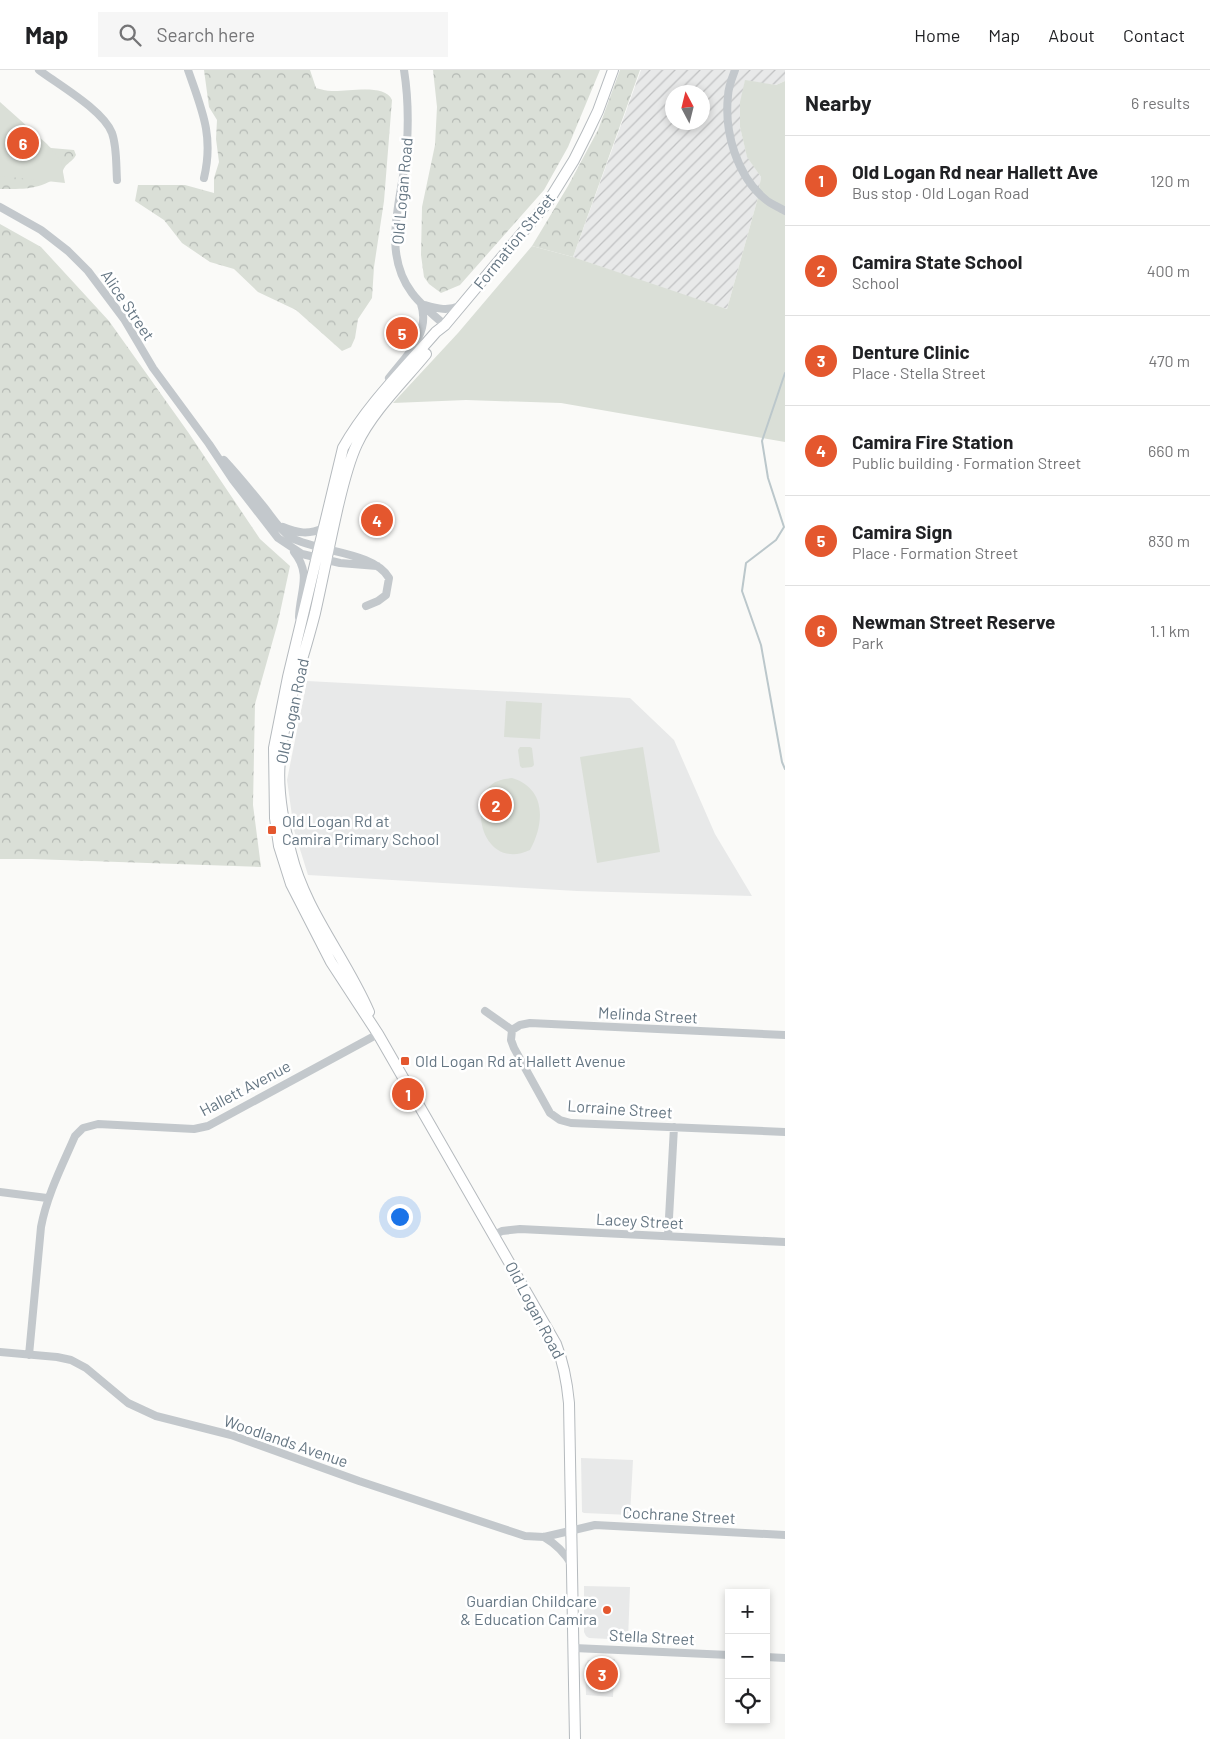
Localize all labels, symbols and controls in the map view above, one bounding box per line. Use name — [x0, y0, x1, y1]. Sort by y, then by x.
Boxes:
search box — [98, 12, 448, 57]
text: Map — [25, 20, 68, 49]
icon: search — [116, 21, 144, 49]
text: Search here — [156, 23, 255, 46]
text: Home — [914, 24, 960, 46]
text: Map — [988, 24, 1020, 46]
text: About — [1048, 24, 1095, 46]
text: Contact — [1123, 24, 1185, 46]
north arrow — [665, 85, 710, 130]
text: Nearby — [805, 90, 871, 115]
text: 6 results — [1131, 93, 1190, 112]
pin: 6 — [7, 124, 39, 162]
street label: Old Logan Road — [387, 137, 416, 245]
text: Old Logan Rd near Hallett Ave — [852, 160, 1098, 183]
text: 1 — [818, 171, 824, 190]
text: 120 m — [1150, 171, 1190, 190]
text: Bus stop · Old Logan Road — [852, 183, 1029, 202]
street label: Formation Street — [469, 189, 558, 293]
text: Camira State School — [852, 250, 1023, 273]
text: 2 — [817, 261, 825, 280]
text: 400 m — [1147, 261, 1190, 280]
street label: Alice Street — [98, 266, 159, 344]
text: School — [852, 273, 899, 292]
pin: 5 — [386, 314, 418, 352]
text: Denture Clinic — [852, 340, 970, 363]
text: 3 — [817, 351, 825, 370]
text: 470 m — [1149, 351, 1190, 370]
text: Place · Stella Street — [852, 363, 986, 382]
text: Camira Fire Station — [852, 430, 1013, 453]
text: 4 — [816, 441, 826, 460]
text: 660 m — [1148, 441, 1190, 460]
text: Public building · Formation Street — [852, 453, 1081, 472]
pin: 4 — [361, 501, 393, 539]
text: Camira Sign — [852, 520, 952, 543]
text: 5 — [817, 531, 825, 550]
text: 830 m — [1148, 531, 1190, 550]
text: Place · Formation Street — [852, 543, 1018, 562]
text: Newman Street Reserve — [852, 610, 1055, 633]
text: 6 — [817, 621, 825, 640]
text: 1.1 km — [1150, 621, 1190, 640]
text: Park — [852, 633, 883, 652]
street label: Old Logan Road — [271, 656, 312, 765]
pin: 2 — [480, 786, 512, 824]
place label: Old Logan Rd at Camira Primary School — [282, 811, 439, 848]
marker: Old Logan Rd at Camira Primary School — [266, 824, 278, 836]
street label: Melinda Street — [598, 1002, 698, 1027]
place label: Old Logan Rd at Hallett Avenue — [415, 1051, 626, 1070]
marker: Old Logan Rd at Hallett Avenue — [399, 1055, 411, 1067]
street label: Hallett Avenue — [196, 1056, 293, 1119]
pin: 1 — [392, 1075, 424, 1113]
street label: Lorraine Street — [567, 1095, 673, 1122]
your location — [387, 1204, 413, 1230]
street label: Lacey Street — [596, 1209, 685, 1232]
street label: Old Logan Road — [502, 1258, 569, 1362]
street label: Woodlands Avenue — [221, 1410, 351, 1471]
street label: Cochrane Street — [622, 1502, 736, 1527]
map controls — [725, 1589, 770, 1724]
button: + — [725, 1589, 770, 1634]
place label: Guardian Childcare & Education Camira — [460, 1591, 597, 1628]
marker: Guardian Childcare & Education Camira — [601, 1604, 613, 1616]
street label: Stella Street — [609, 1625, 695, 1648]
button: − — [725, 1634, 770, 1679]
pin: 3 — [586, 1655, 618, 1693]
button: locate — [725, 1679, 770, 1724]

